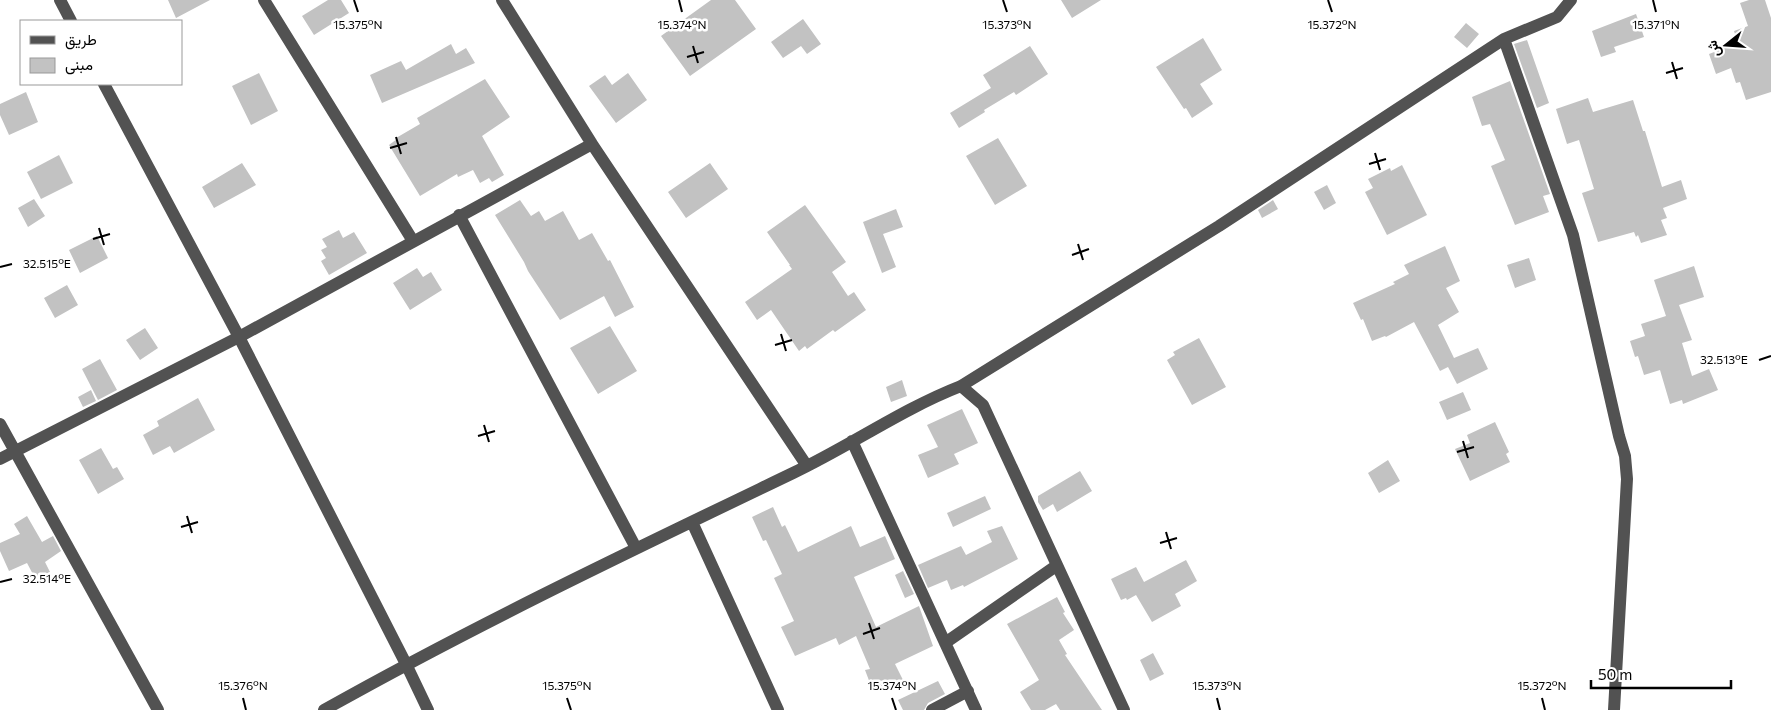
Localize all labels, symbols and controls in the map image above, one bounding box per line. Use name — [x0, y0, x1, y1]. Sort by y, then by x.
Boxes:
text: 15.375°N — [333, 17, 383, 31]
text: 15.374°N — [658, 17, 706, 31]
text: 15.373°N — [982, 17, 1032, 31]
text: 15.372°N — [1307, 17, 1357, 31]
text: 15.371°N — [1632, 17, 1680, 31]
legend — [20, 20, 182, 85]
north arrow — [1701, 20, 1751, 70]
text: طريق — [65, 30, 97, 50]
text: ش — [1702, 38, 1725, 59]
text: مبنى — [65, 55, 93, 75]
text: 32.515°E — [23, 256, 71, 270]
text: 32.513°E — [1700, 352, 1748, 366]
text: 32.514°E — [23, 571, 71, 585]
scale bar — [1591, 658, 1731, 690]
text: 50 m — [1598, 665, 1632, 683]
text: 15.376°N — [218, 678, 268, 692]
text: 15.375°N — [542, 678, 592, 692]
text: 15.374°N — [868, 678, 916, 692]
text: 15.373°N — [1192, 678, 1242, 692]
text: 15.372°N — [1517, 678, 1567, 692]

